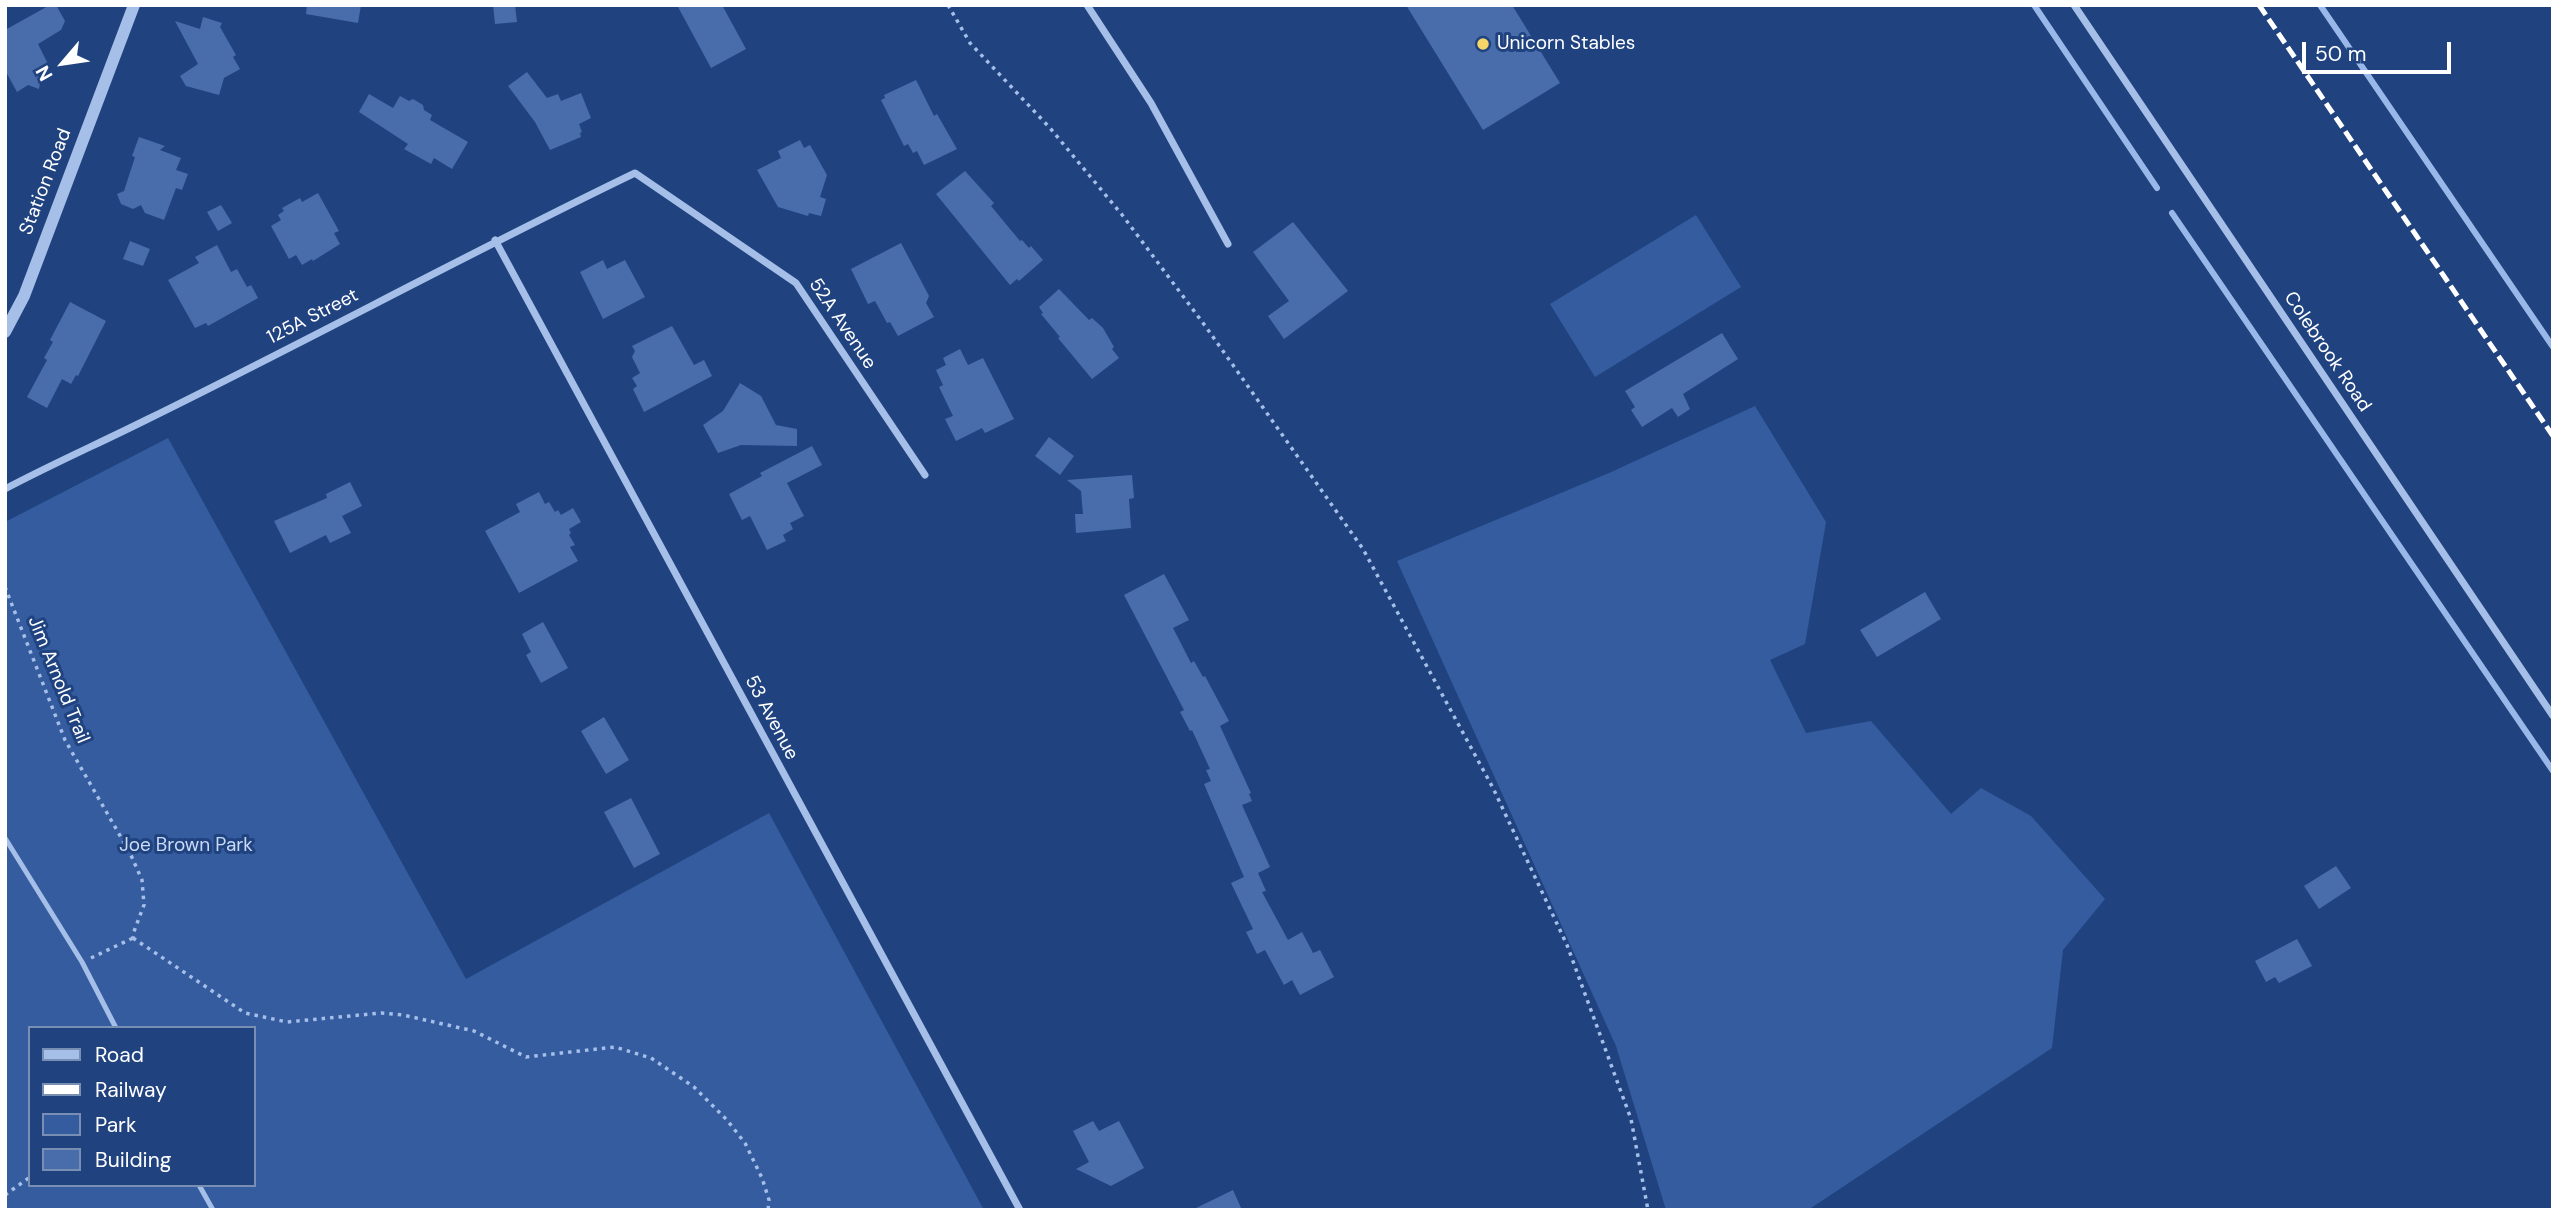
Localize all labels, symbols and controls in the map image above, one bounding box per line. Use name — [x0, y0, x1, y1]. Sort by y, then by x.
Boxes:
north arrow — [28, 28, 98, 98]
scale bar — [2306, 28, 2455, 72]
place label: Unicorn Stables — [1497, 33, 1635, 55]
marker: Unicorn Stables — [1475, 36, 1491, 52]
text: 50 m — [2315, 40, 2366, 68]
text: N — [30, 61, 58, 86]
street label: Station Road — [15, 126, 77, 238]
street label: 52A Avenue — [803, 274, 881, 374]
street label: 125A Street — [264, 284, 362, 350]
street label: Colebrook Road — [2278, 288, 2376, 416]
street label: Jim Arnold Trail — [22, 613, 94, 747]
street label: 53 Avenue — [739, 672, 803, 764]
park label: Joe Brown Park — [119, 835, 253, 857]
legend — [28, 1026, 256, 1187]
text: Road — [95, 1041, 144, 1069]
text: Railway — [95, 1076, 167, 1104]
text: Park — [95, 1111, 136, 1139]
text: Building — [95, 1146, 171, 1174]

